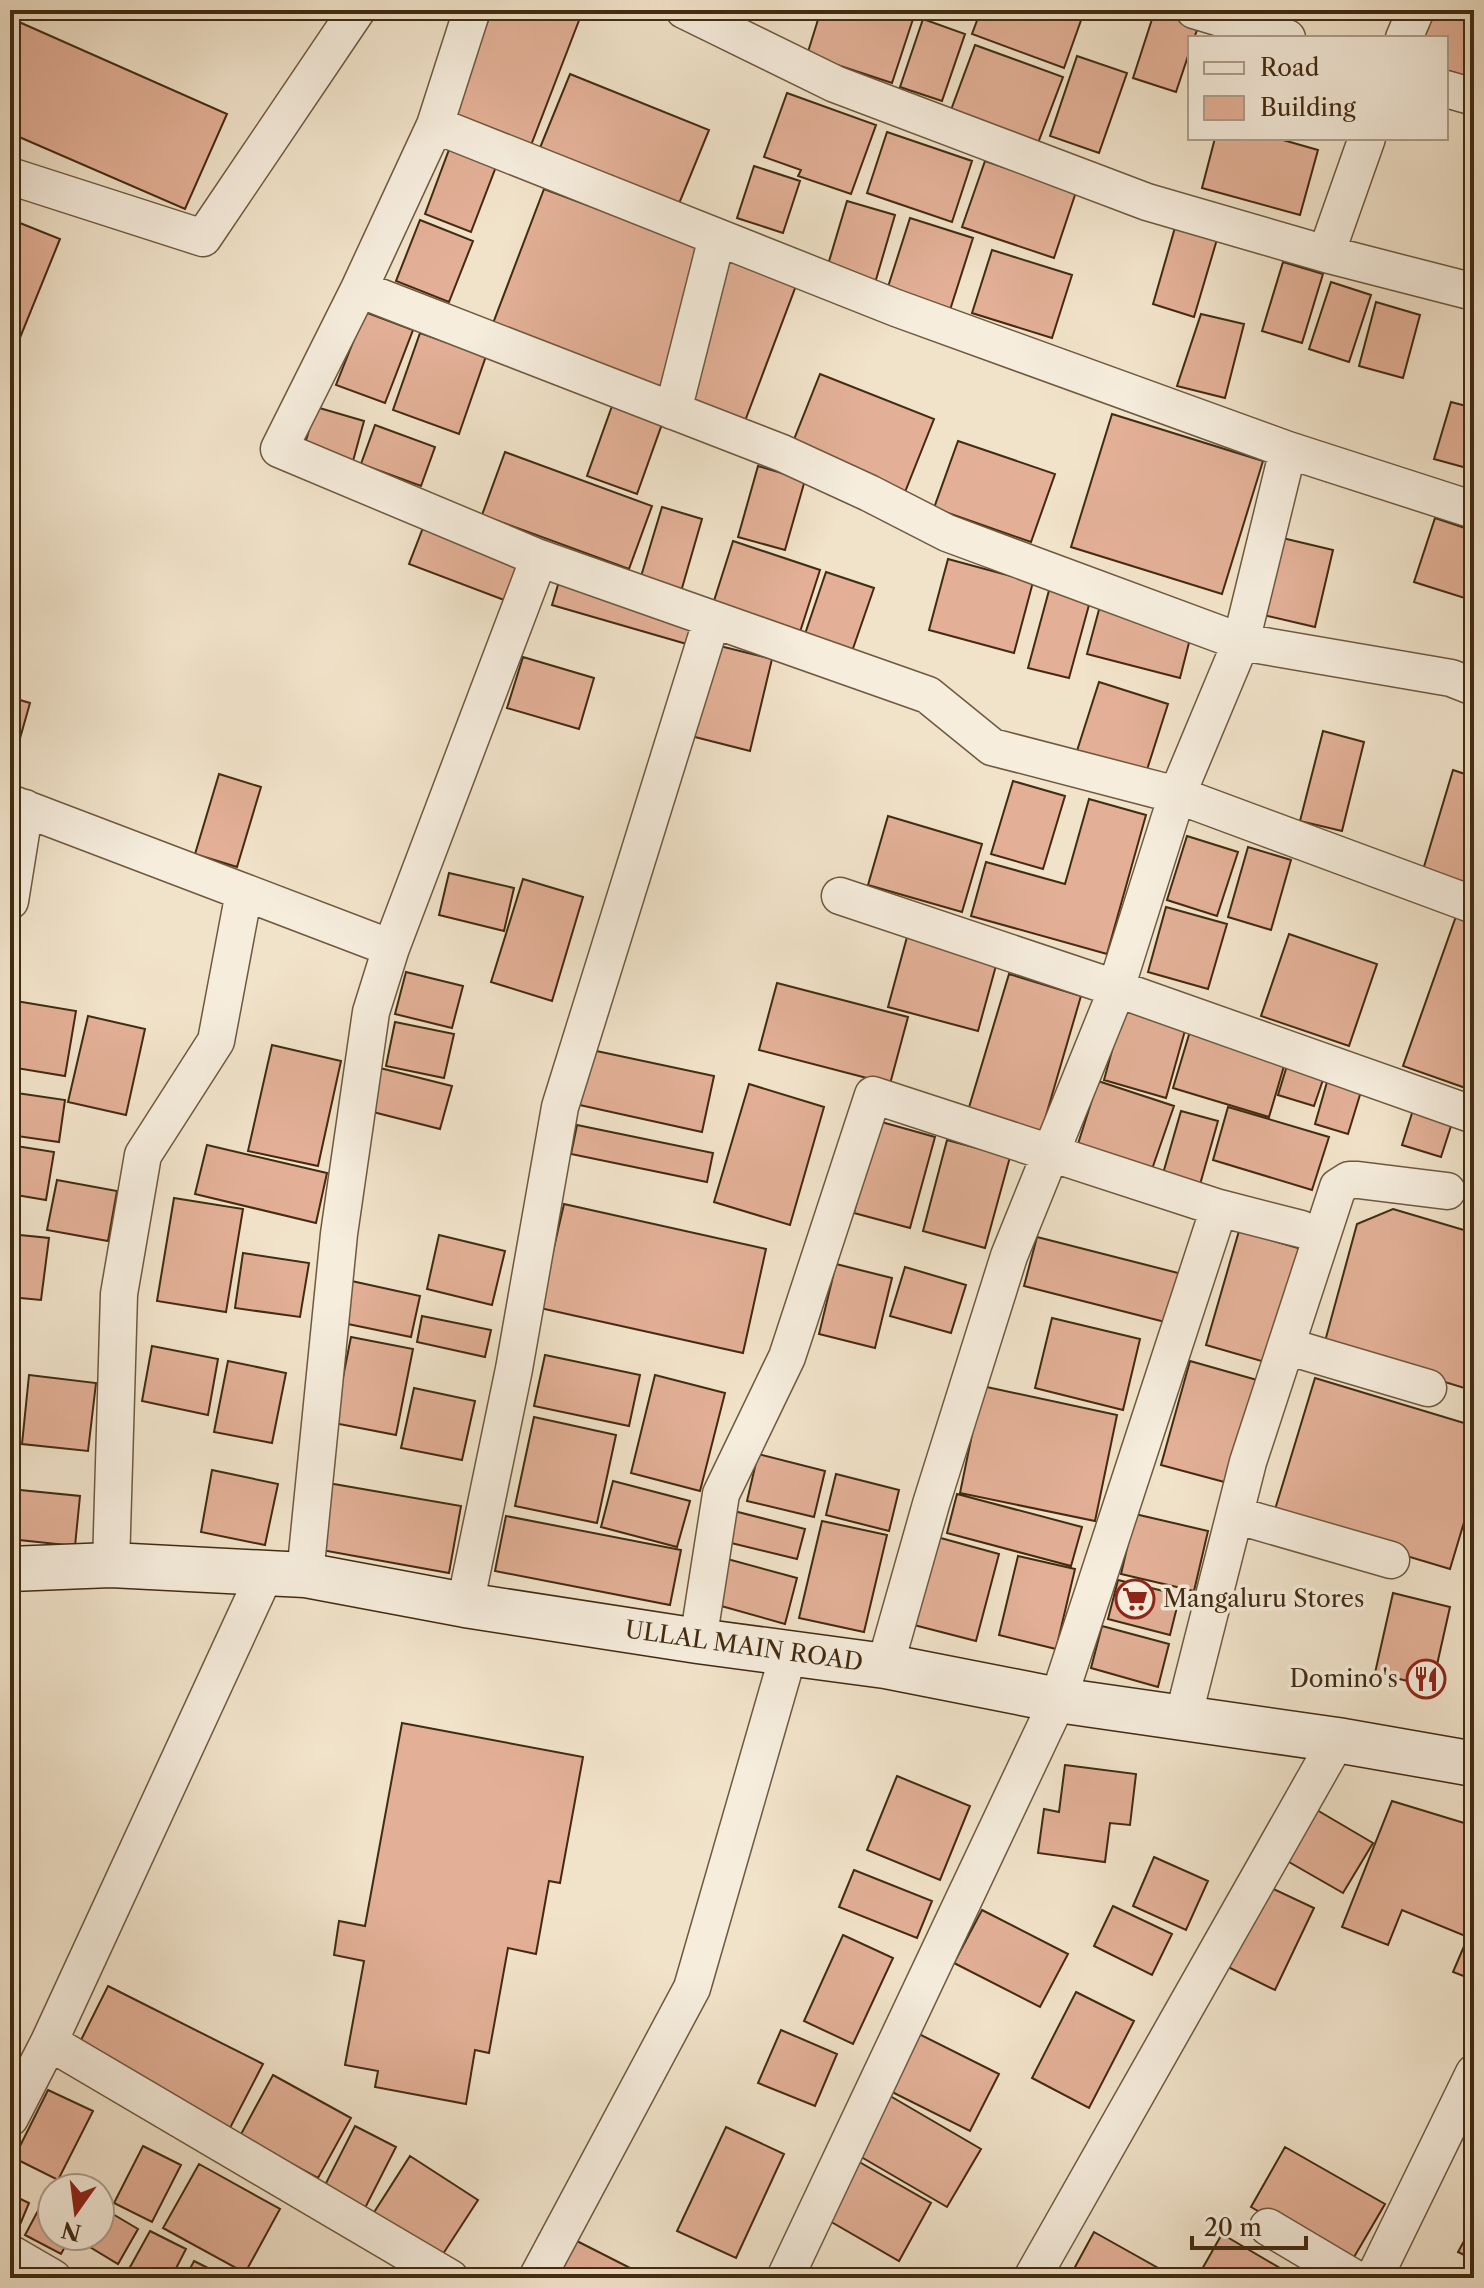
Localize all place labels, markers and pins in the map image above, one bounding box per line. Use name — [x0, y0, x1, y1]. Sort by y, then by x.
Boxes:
supermarket icon: Mangaluru Stores — [1114, 1578, 1156, 1620]
place label: Mangaluru Stores — [1163, 1584, 1364, 1613]
restaurant icon: Domino's — [1405, 1658, 1447, 1700]
place label: Domino's — [1289, 1664, 1398, 1693]

